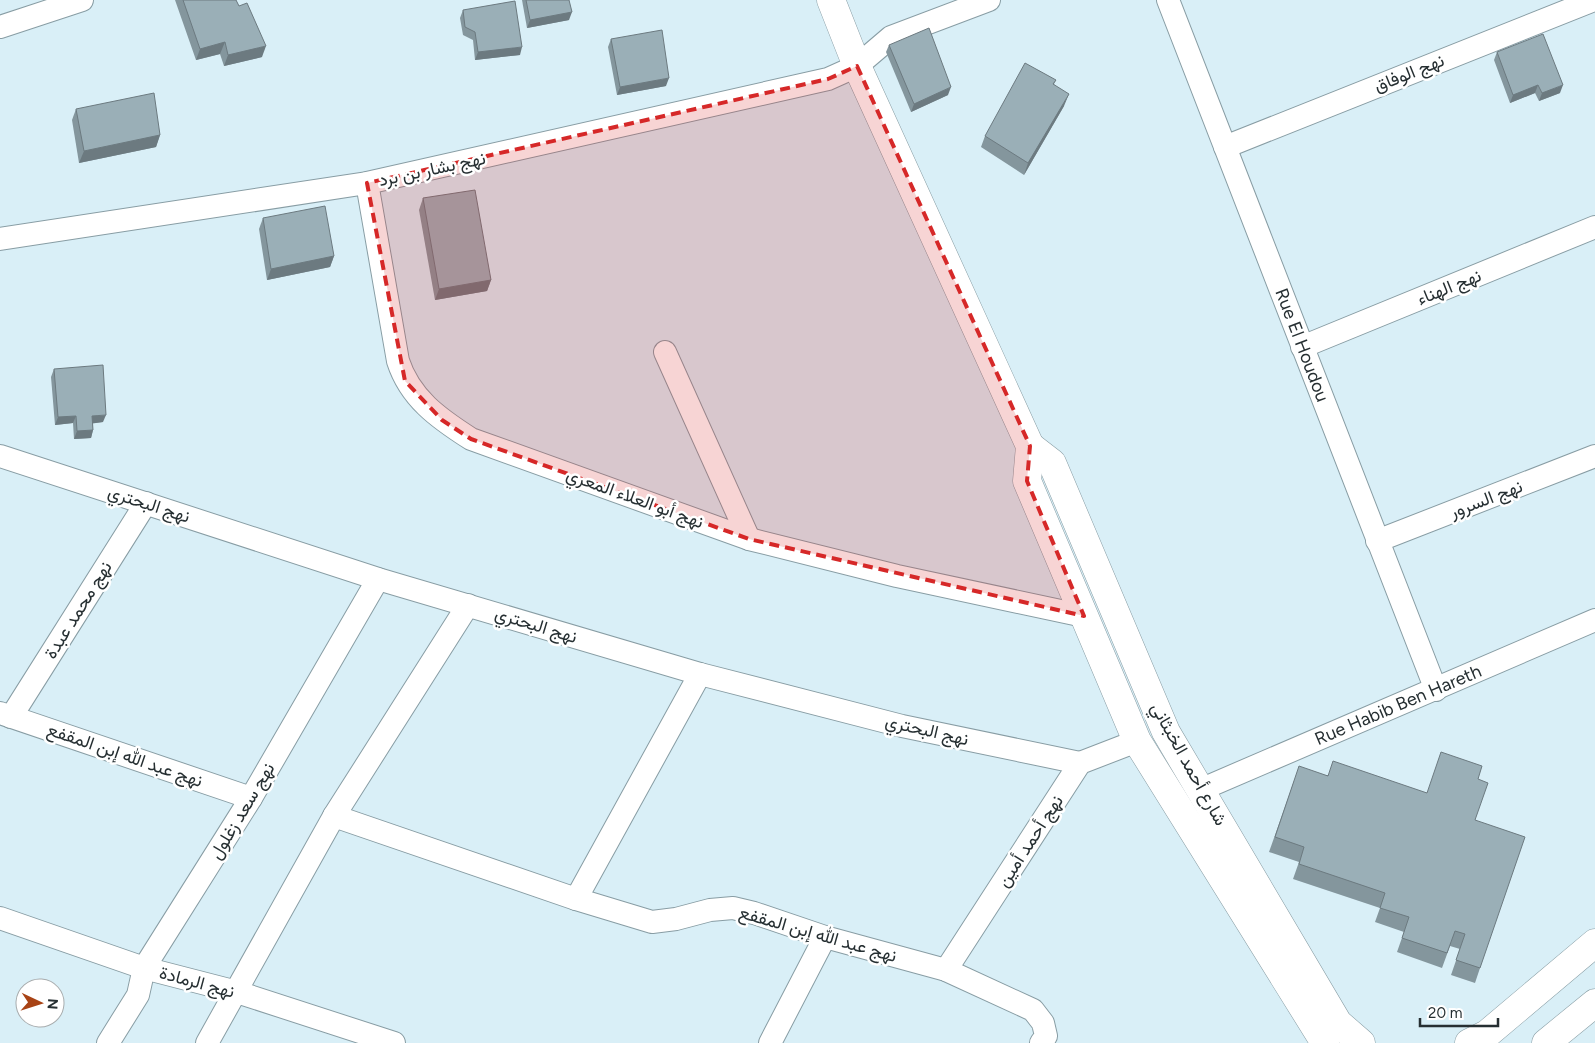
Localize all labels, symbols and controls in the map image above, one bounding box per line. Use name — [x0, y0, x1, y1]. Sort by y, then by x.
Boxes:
street label: نهج الوفاق — [1371, 49, 1448, 98]
street label: نهج بشار بن برد — [376, 147, 488, 192]
street label: نهج الهناء — [1414, 264, 1485, 311]
street label: Rue El Houdou — [1270, 285, 1334, 405]
street label: نهج أبو العلاء المعري — [562, 463, 707, 537]
street label: نهج السرور — [1445, 475, 1526, 524]
street label: نهج البحتري — [104, 480, 193, 531]
street label: نهج محمد عبدة — [39, 557, 118, 663]
street label: نهج البحتري — [491, 602, 580, 652]
street label: Rue Habib Ben Hareth — [1311, 660, 1485, 750]
street label: شارع أحمد الخبثاني — [1143, 699, 1232, 831]
street label: نهج البحتري — [882, 710, 971, 754]
street label: نهج عبد الله إبن المقفع — [44, 718, 206, 793]
street label: نهج سعد زغلول — [205, 759, 280, 864]
street label: نهج أحمد أمين — [992, 791, 1069, 892]
street label: نهج عبد الله إبن المقفع — [736, 901, 899, 968]
street label: نهج الرمادة — [157, 961, 237, 1004]
north arrow — [15, 978, 65, 1028]
scale bar — [1420, 996, 1498, 1028]
text: N — [44, 998, 61, 1010]
text: 20 m — [1428, 1004, 1462, 1022]

